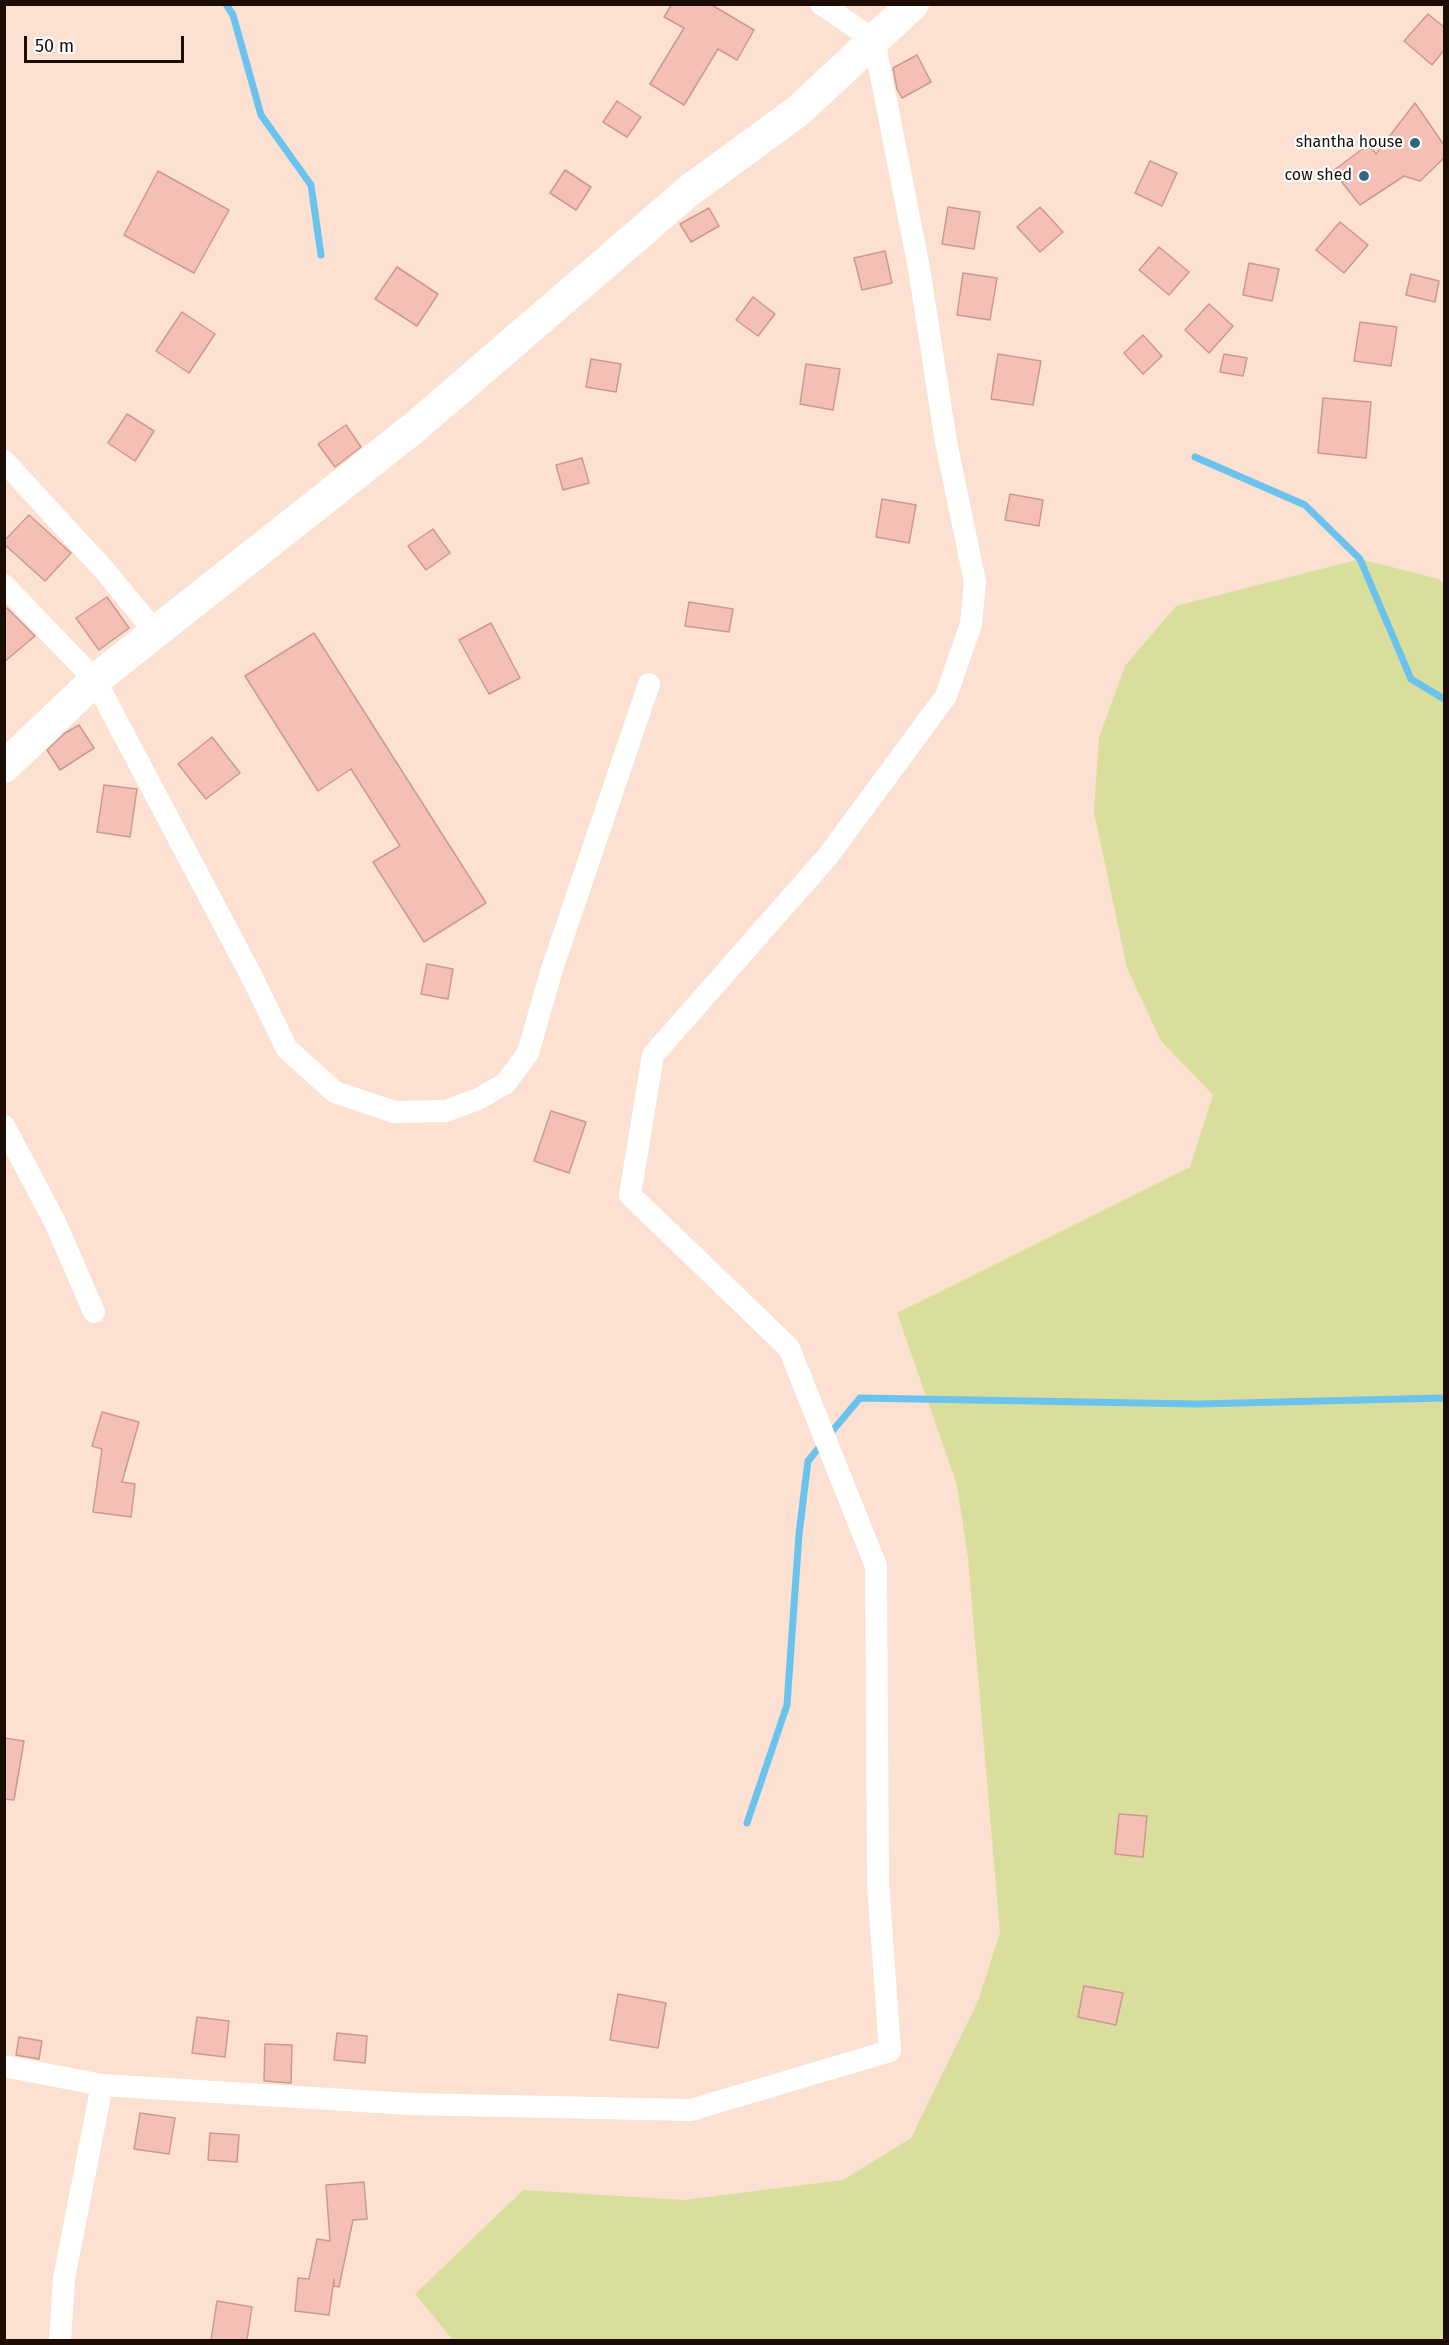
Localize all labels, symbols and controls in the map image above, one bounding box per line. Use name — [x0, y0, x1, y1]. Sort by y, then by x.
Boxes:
scale bar — [27, 24, 188, 62]
text: 50 m — [35, 35, 74, 57]
place label: shantha house — [1296, 133, 1403, 153]
marker: shantha house — [1408, 136, 1422, 150]
place label: cow shed — [1284, 166, 1352, 186]
marker: cow shed — [1357, 169, 1371, 183]

